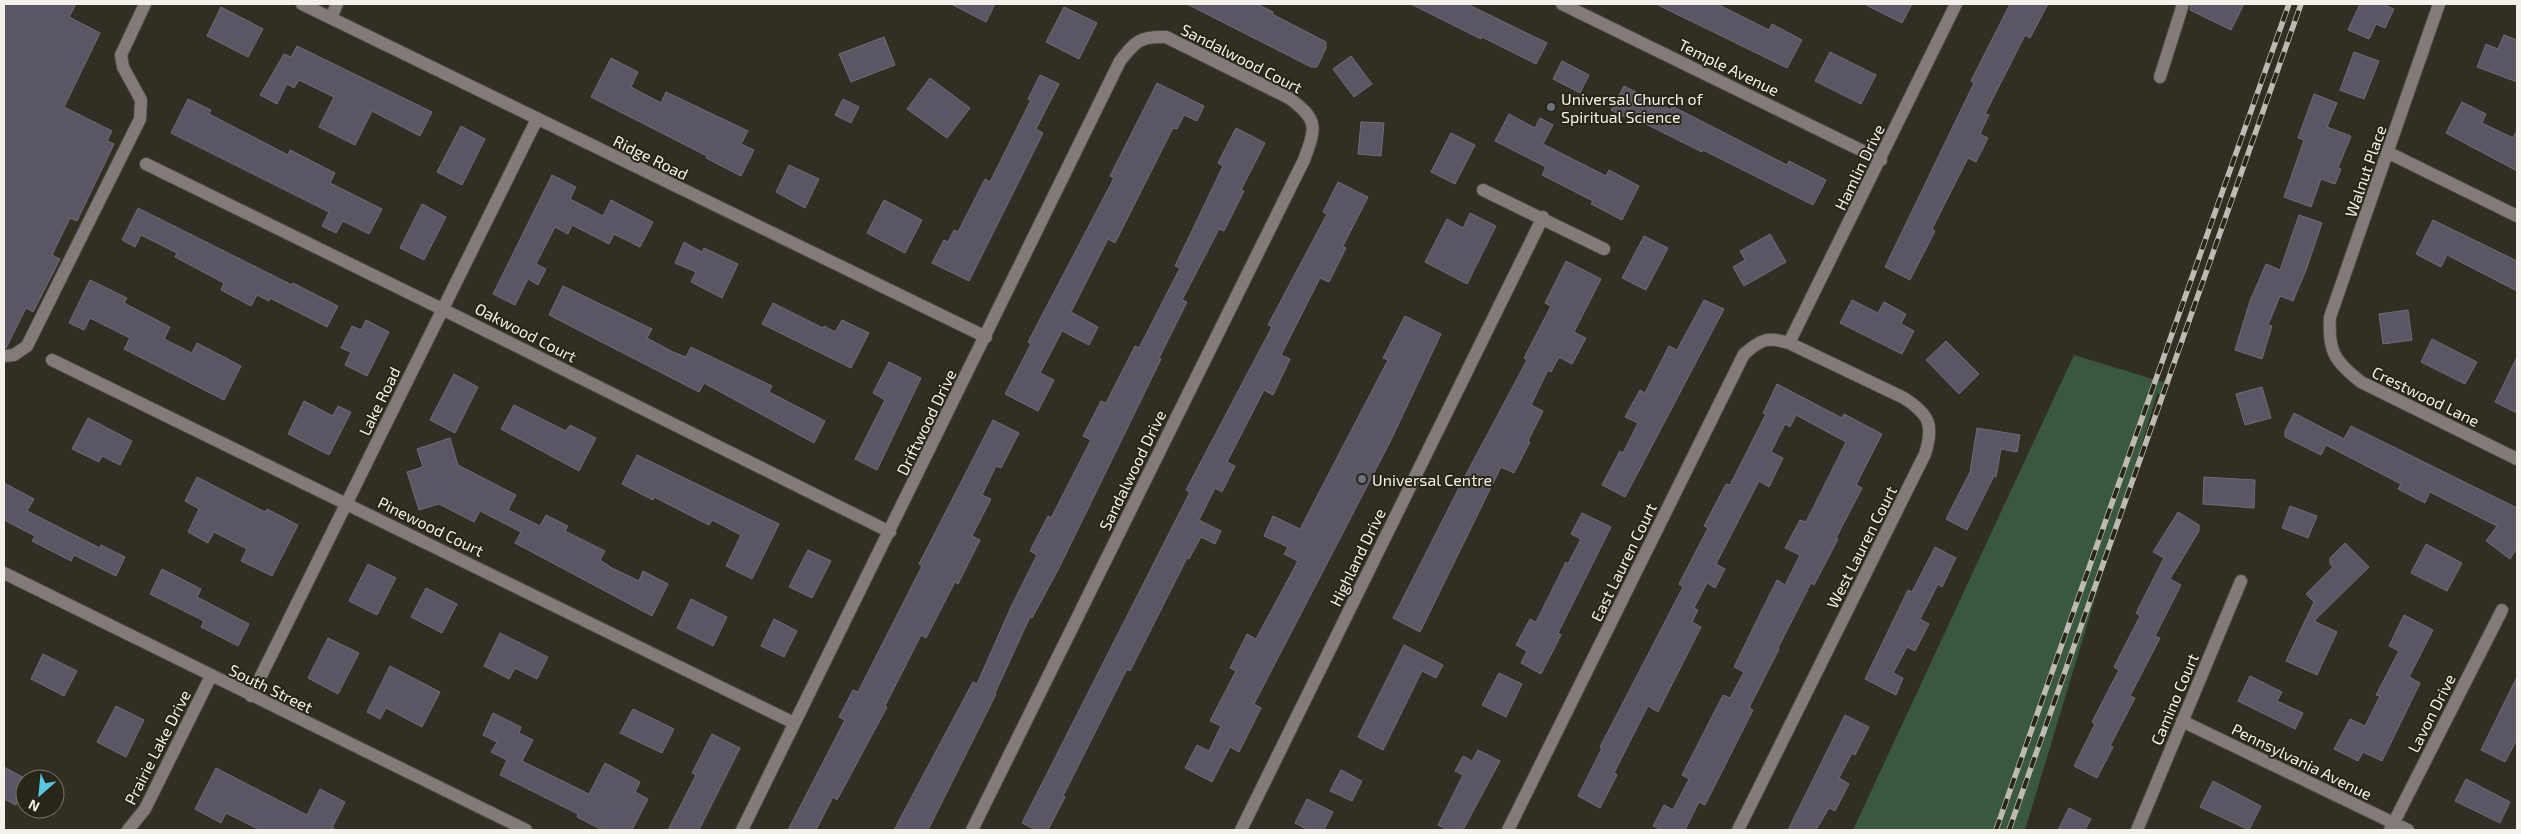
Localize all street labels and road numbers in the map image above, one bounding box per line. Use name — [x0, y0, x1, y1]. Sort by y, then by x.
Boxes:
street label: Sandalwood Court — [1178, 19, 1306, 97]
street label: Temple Avenue — [1676, 34, 1782, 100]
street label: Hamlin Drive — [1830, 121, 1888, 213]
street label: Walnut Place — [2340, 123, 2390, 219]
street label: Ridge Road — [610, 131, 692, 183]
street label: Oakwood Court — [472, 298, 580, 366]
street label: Crestwood Lane — [2369, 362, 2483, 430]
street label: Lake Road — [354, 364, 404, 438]
street label: Driftwood Drive — [892, 366, 960, 478]
street label: Sandalwood Drive — [1095, 407, 1169, 533]
street label: West Lauren Court — [1822, 483, 1900, 611]
street label: Pinewood Court — [375, 492, 487, 560]
street label: East Lauren Court — [1586, 500, 1660, 624]
street label: Highland Drive — [1325, 505, 1389, 609]
street label: Camino Court — [2146, 650, 2202, 748]
street label: South Street — [226, 660, 316, 716]
street label: Lavon Drive — [2403, 671, 2459, 755]
street label: Prairie Lake Drive — [120, 686, 194, 808]
street label: Pennsylvania Avenue — [2229, 719, 2375, 803]

